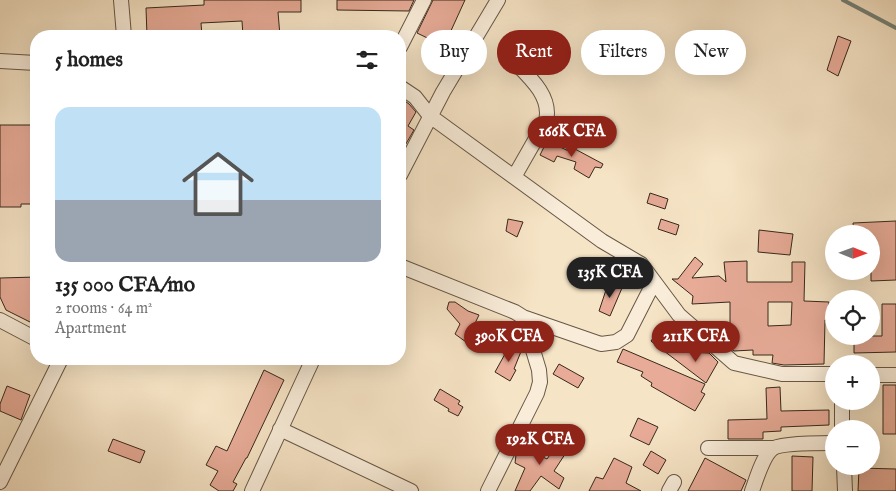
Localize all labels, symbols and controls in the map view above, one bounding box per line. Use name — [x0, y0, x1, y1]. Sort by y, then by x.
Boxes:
chip: Buy — [421, 30, 487, 75]
chip: Rent — [497, 30, 571, 75]
chip: Filters — [581, 30, 665, 75]
chip: New — [675, 30, 746, 75]
icon: filters — [353, 46, 381, 74]
text: 5 homes — [55, 47, 123, 74]
pin: 166K CFA — [520, 116, 624, 158]
text: 166K CFA — [539, 122, 605, 142]
icon: home — [173, 139, 263, 229]
north arrow — [825, 225, 880, 280]
map controls — [825, 225, 880, 475]
pin: 135K CFA — [558, 256, 662, 299]
text: 135K CFA — [578, 263, 642, 283]
text: 135 000 CFA/mo — [55, 272, 195, 299]
button: locate — [825, 290, 880, 345]
text: 2 rooms · 64 m² — [55, 299, 153, 319]
text: Apartment — [55, 319, 126, 339]
pin: 390K CFA — [457, 320, 561, 363]
pin: 211K CFA — [644, 320, 748, 363]
text: 390K CFA — [475, 327, 543, 347]
text: 211K CFA — [663, 327, 729, 347]
button: + — [825, 355, 880, 410]
button: − — [825, 420, 880, 475]
pin: 192K CFA — [488, 424, 592, 466]
text: 192K CFA — [506, 430, 574, 450]

